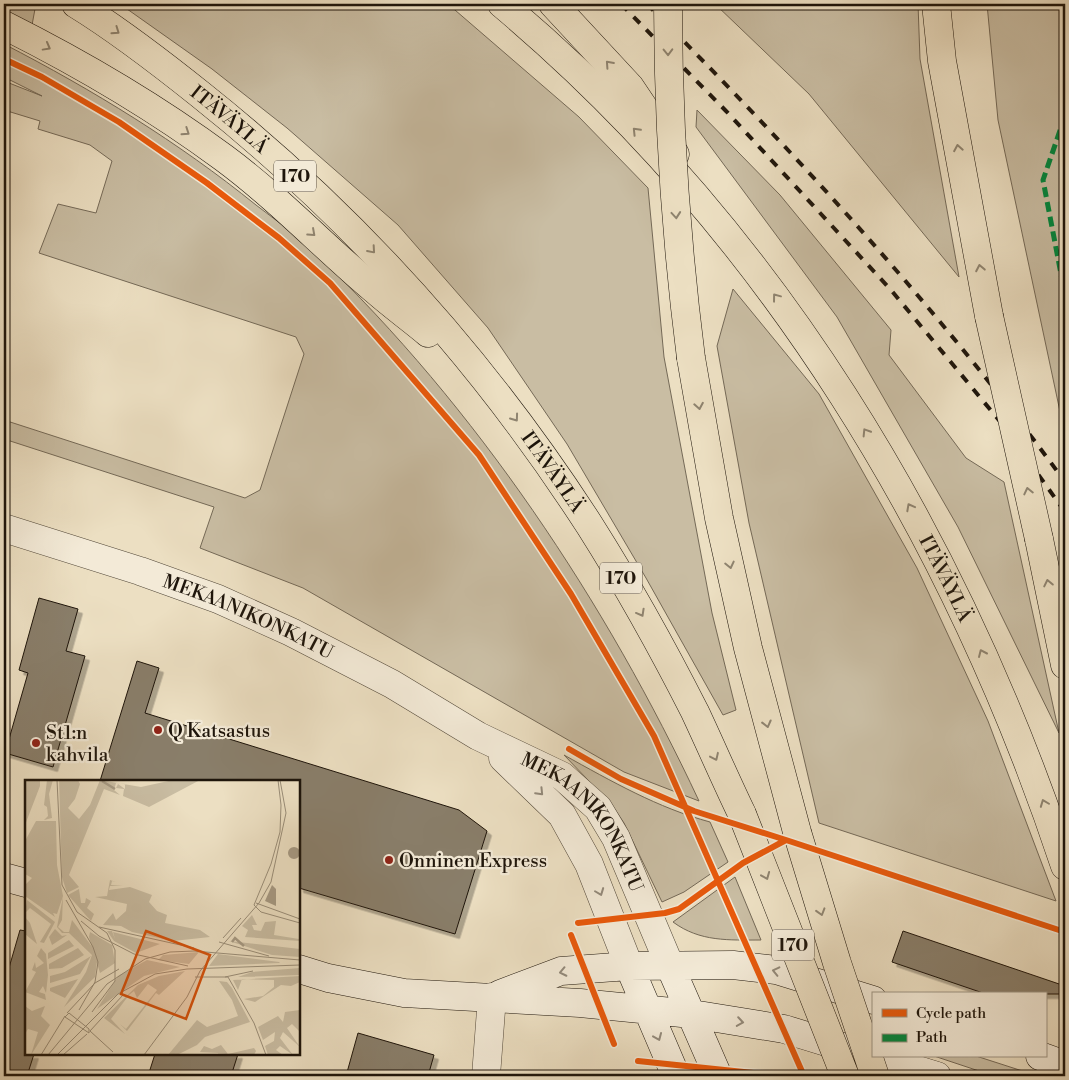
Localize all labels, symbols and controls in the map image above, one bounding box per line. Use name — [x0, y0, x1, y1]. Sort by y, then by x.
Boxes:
one-way arrow — [110, 26, 119, 34]
one-way arrow — [42, 41, 51, 51]
one-way arrow — [663, 49, 674, 57]
one-way arrow — [605, 61, 614, 70]
street label: ITÄVÄYLÄ — [185, 80, 274, 159]
one-way arrow — [180, 126, 190, 135]
one-way arrow — [632, 128, 641, 137]
one-way arrow — [953, 144, 963, 152]
road number: 170 — [274, 160, 316, 192]
one-way arrow — [670, 211, 681, 219]
one-way arrow — [307, 227, 316, 236]
one-way arrow — [366, 245, 375, 254]
one-way arrow — [975, 264, 985, 273]
one-way arrow — [773, 294, 781, 303]
one-way arrow — [694, 401, 704, 410]
one-way arrow — [509, 412, 517, 421]
street label: ITÄVÄYLÄ — [516, 427, 590, 518]
one-way arrow — [863, 429, 873, 438]
one-way arrow — [1023, 487, 1034, 496]
one-way arrow — [906, 504, 916, 513]
street label: ITÄVÄYLÄ — [913, 531, 978, 627]
one-way arrow — [724, 561, 735, 570]
road number: 170 — [600, 562, 642, 594]
street label: MEKAANIKONKATU — [160, 569, 337, 665]
one-way arrow — [1043, 578, 1054, 587]
one-way arrow — [635, 608, 645, 617]
one-way arrow — [978, 649, 989, 658]
place label: Q Katsastus — [168, 719, 270, 743]
one-way arrow — [761, 719, 772, 728]
place label: St1:n kahvila — [46, 721, 109, 767]
marker: Q Katsastus — [152, 724, 164, 736]
marker: St1:n kahvila — [30, 737, 42, 749]
street label: MEKAANIKONKATU — [517, 747, 648, 896]
one-way arrow — [709, 752, 719, 761]
inset map — [25, 780, 300, 1055]
one-way arrow — [534, 786, 543, 795]
one-way arrow — [1039, 799, 1050, 808]
place label: Onninen Express — [399, 849, 547, 873]
marker: Onninen Express — [383, 854, 395, 866]
one-way arrow — [760, 871, 770, 880]
one-way arrow — [594, 887, 604, 895]
one-way arrow — [816, 907, 826, 915]
road number: 170 — [772, 930, 814, 960]
one-way arrow — [558, 966, 567, 977]
one-way arrow — [771, 966, 780, 977]
legend — [872, 992, 1046, 1058]
text: Cycle path — [916, 1004, 986, 1023]
one-way arrow — [736, 1016, 744, 1027]
text: Path — [916, 1028, 948, 1047]
one-way arrow — [652, 1032, 663, 1041]

